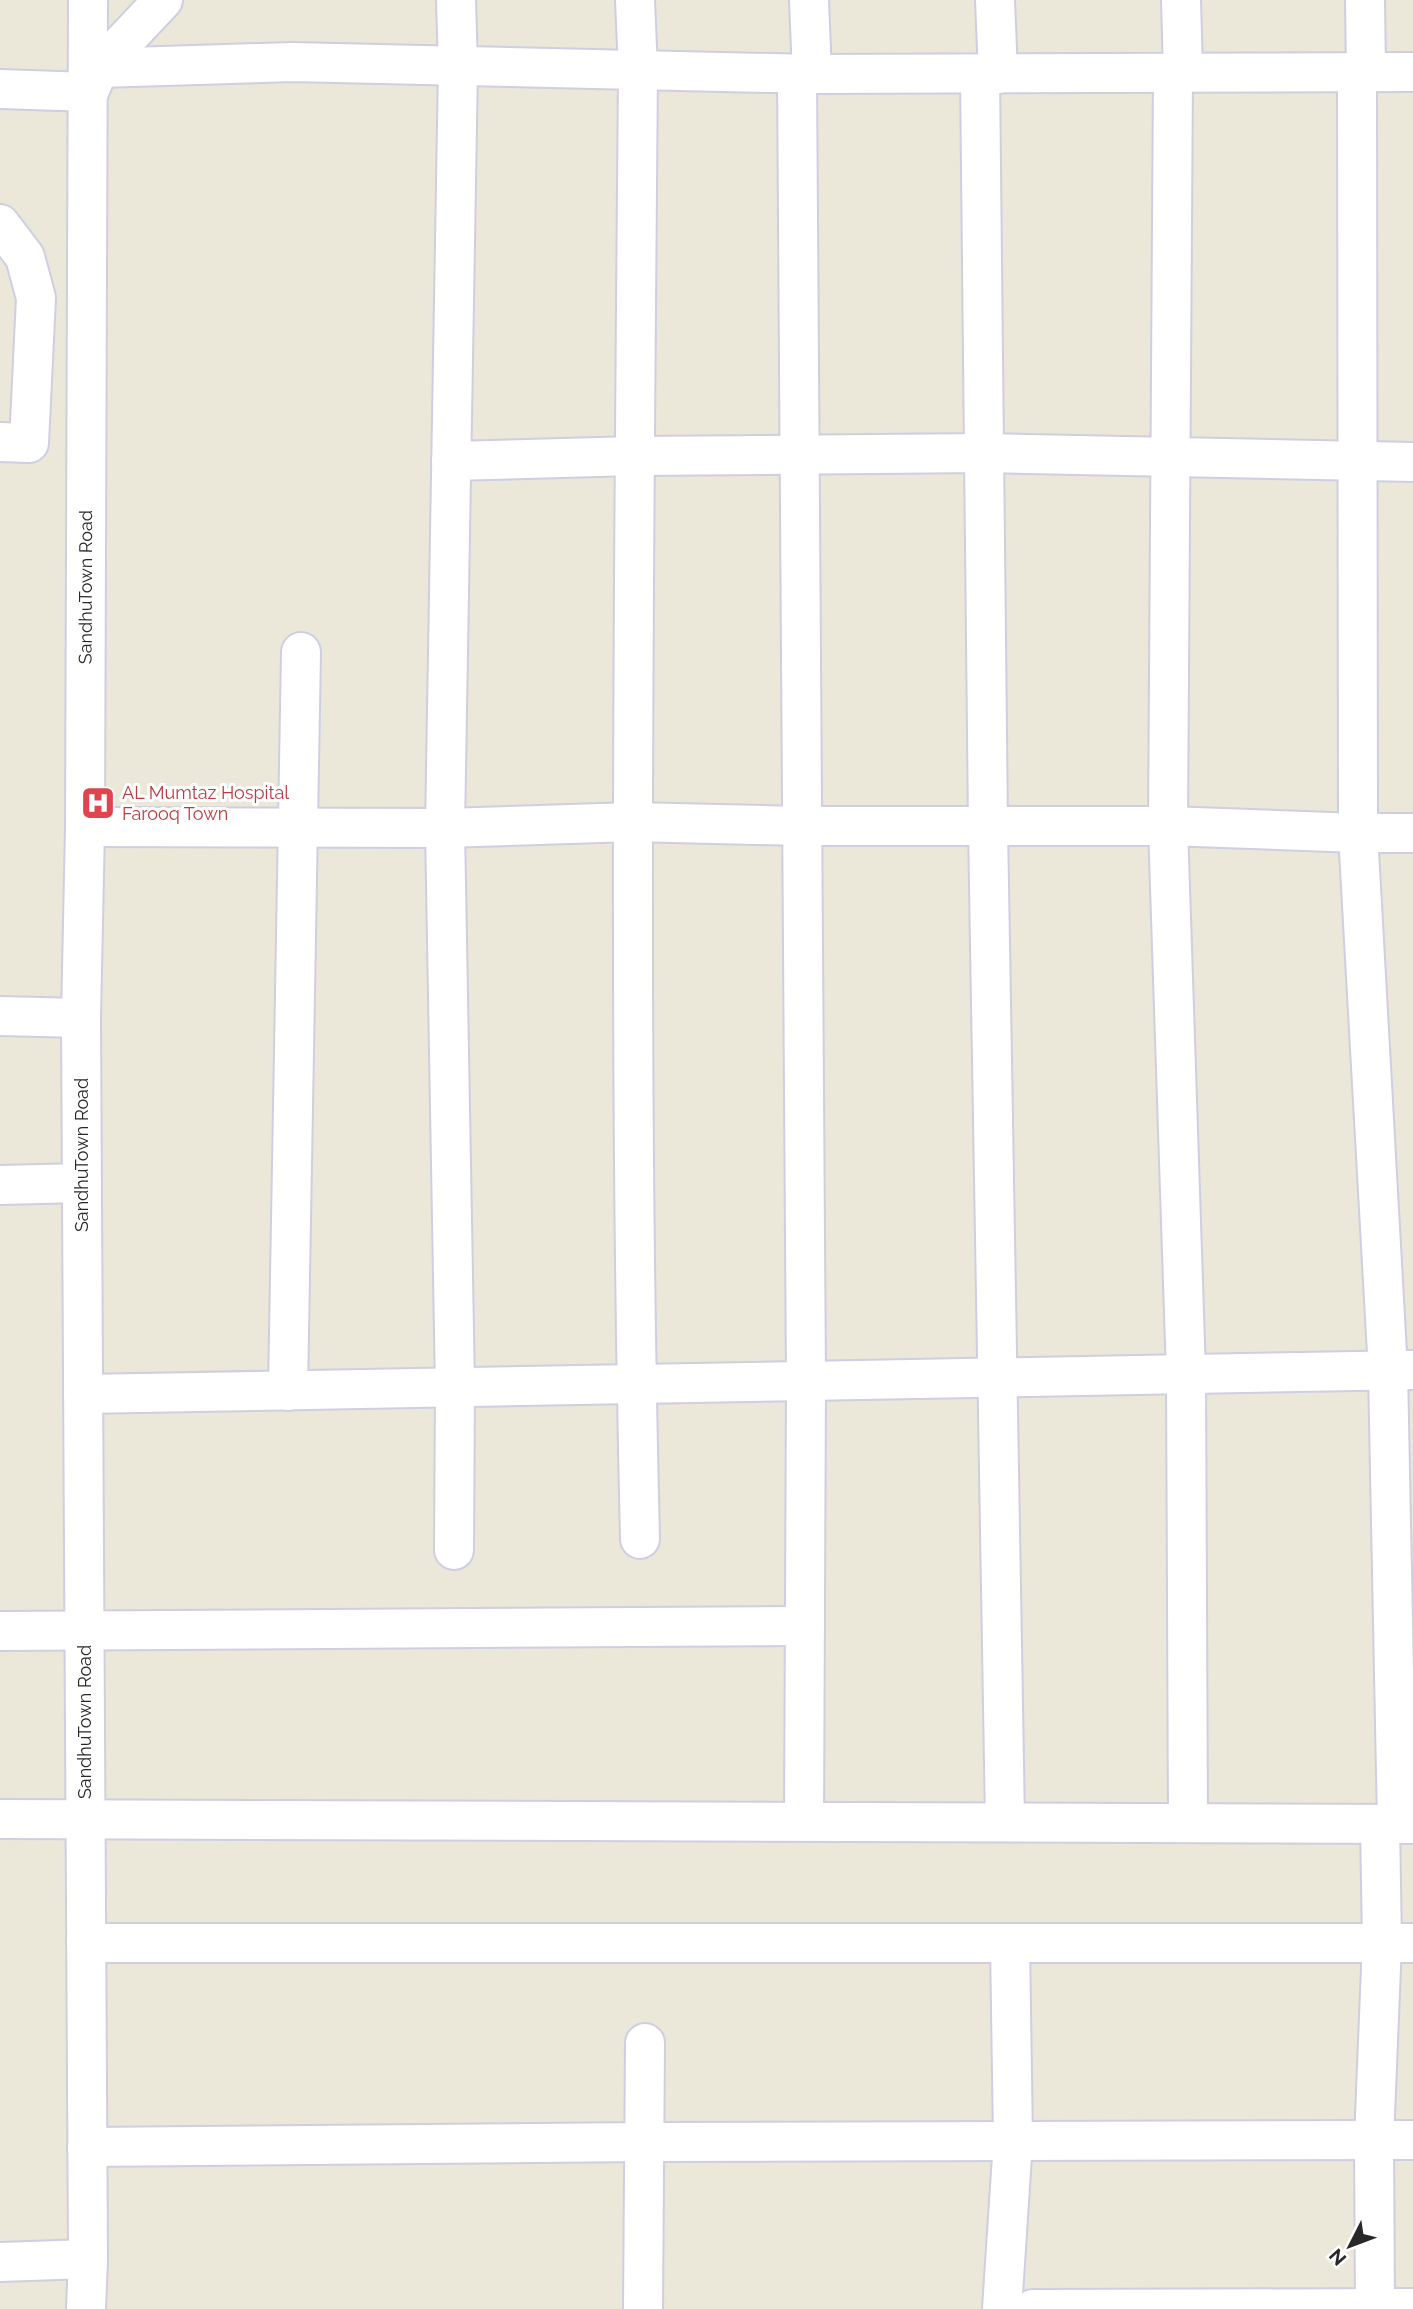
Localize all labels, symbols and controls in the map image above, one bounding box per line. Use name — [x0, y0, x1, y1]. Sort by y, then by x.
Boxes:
street label: SandhuTown Road — [75, 510, 96, 664]
place label: AL Mumtaz Hospital Farooq Town — [122, 782, 289, 824]
hospital icon: AL Mumtaz Hospital Farooq Town — [79, 784, 117, 822]
street label: SandhuTown Road — [71, 1078, 92, 1232]
street label: SandhuTown Road — [74, 1645, 95, 1799]
north arrow — [1315, 2211, 1385, 2281]
text: N — [1324, 2245, 1350, 2270]

